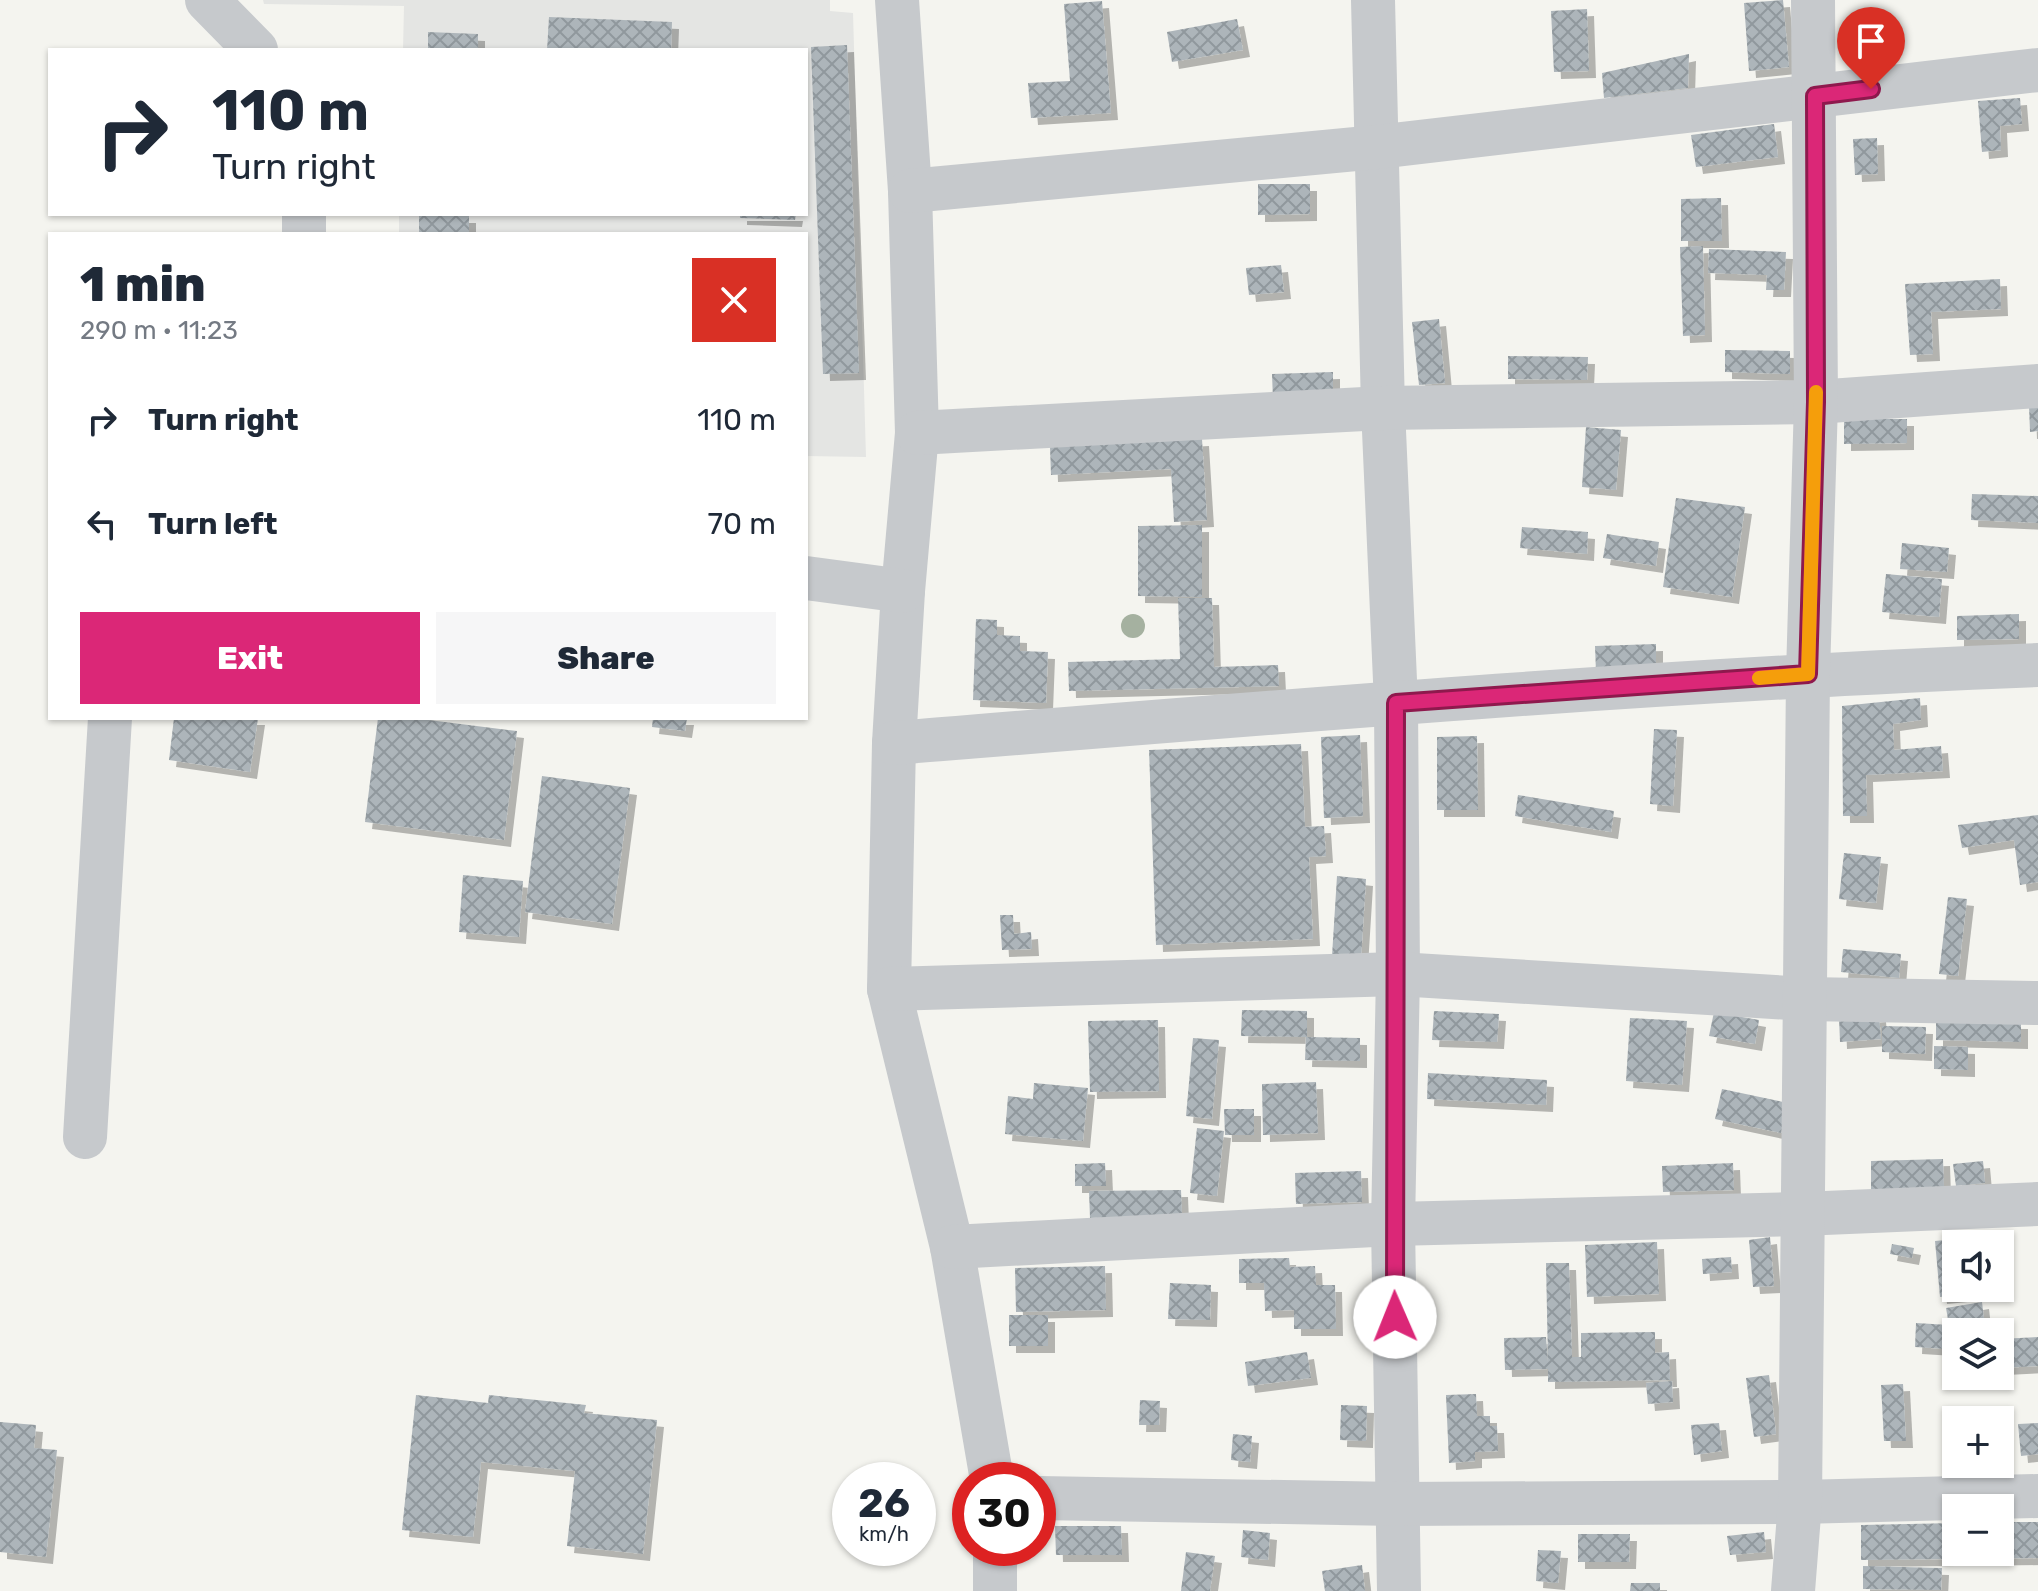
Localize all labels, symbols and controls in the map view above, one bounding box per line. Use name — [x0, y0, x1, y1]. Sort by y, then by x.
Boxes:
pin — [1837, 7, 1905, 89]
icon: arrive — [1849, 19, 1893, 63]
text: 110 m — [212, 78, 369, 144]
icon: right — [80, 80, 184, 184]
text: Turn right — [212, 145, 376, 188]
text: 1 min — [80, 256, 206, 313]
button: close — [692, 258, 776, 342]
text: 290 m · 11:23 — [80, 315, 238, 346]
icon: right — [80, 398, 124, 442]
text: Turn right — [148, 402, 299, 438]
text: 110 m — [697, 402, 776, 438]
icon: left — [80, 502, 124, 546]
text: Turn left — [148, 506, 278, 542]
text: 70 m — [708, 506, 776, 542]
button: Exit — [80, 612, 420, 704]
button: Share — [436, 612, 776, 704]
map controls — [1942, 1230, 2014, 1566]
button: sound — [1942, 1230, 2014, 1302]
position arrow — [1353, 1275, 1437, 1359]
button: layers — [1942, 1318, 2014, 1390]
button: + — [1942, 1406, 2014, 1478]
speed limit sign: 30 — [952, 1462, 1056, 1566]
text: 26 — [858, 1480, 910, 1527]
button: − — [1942, 1494, 2014, 1566]
text: km/h — [859, 1522, 909, 1546]

